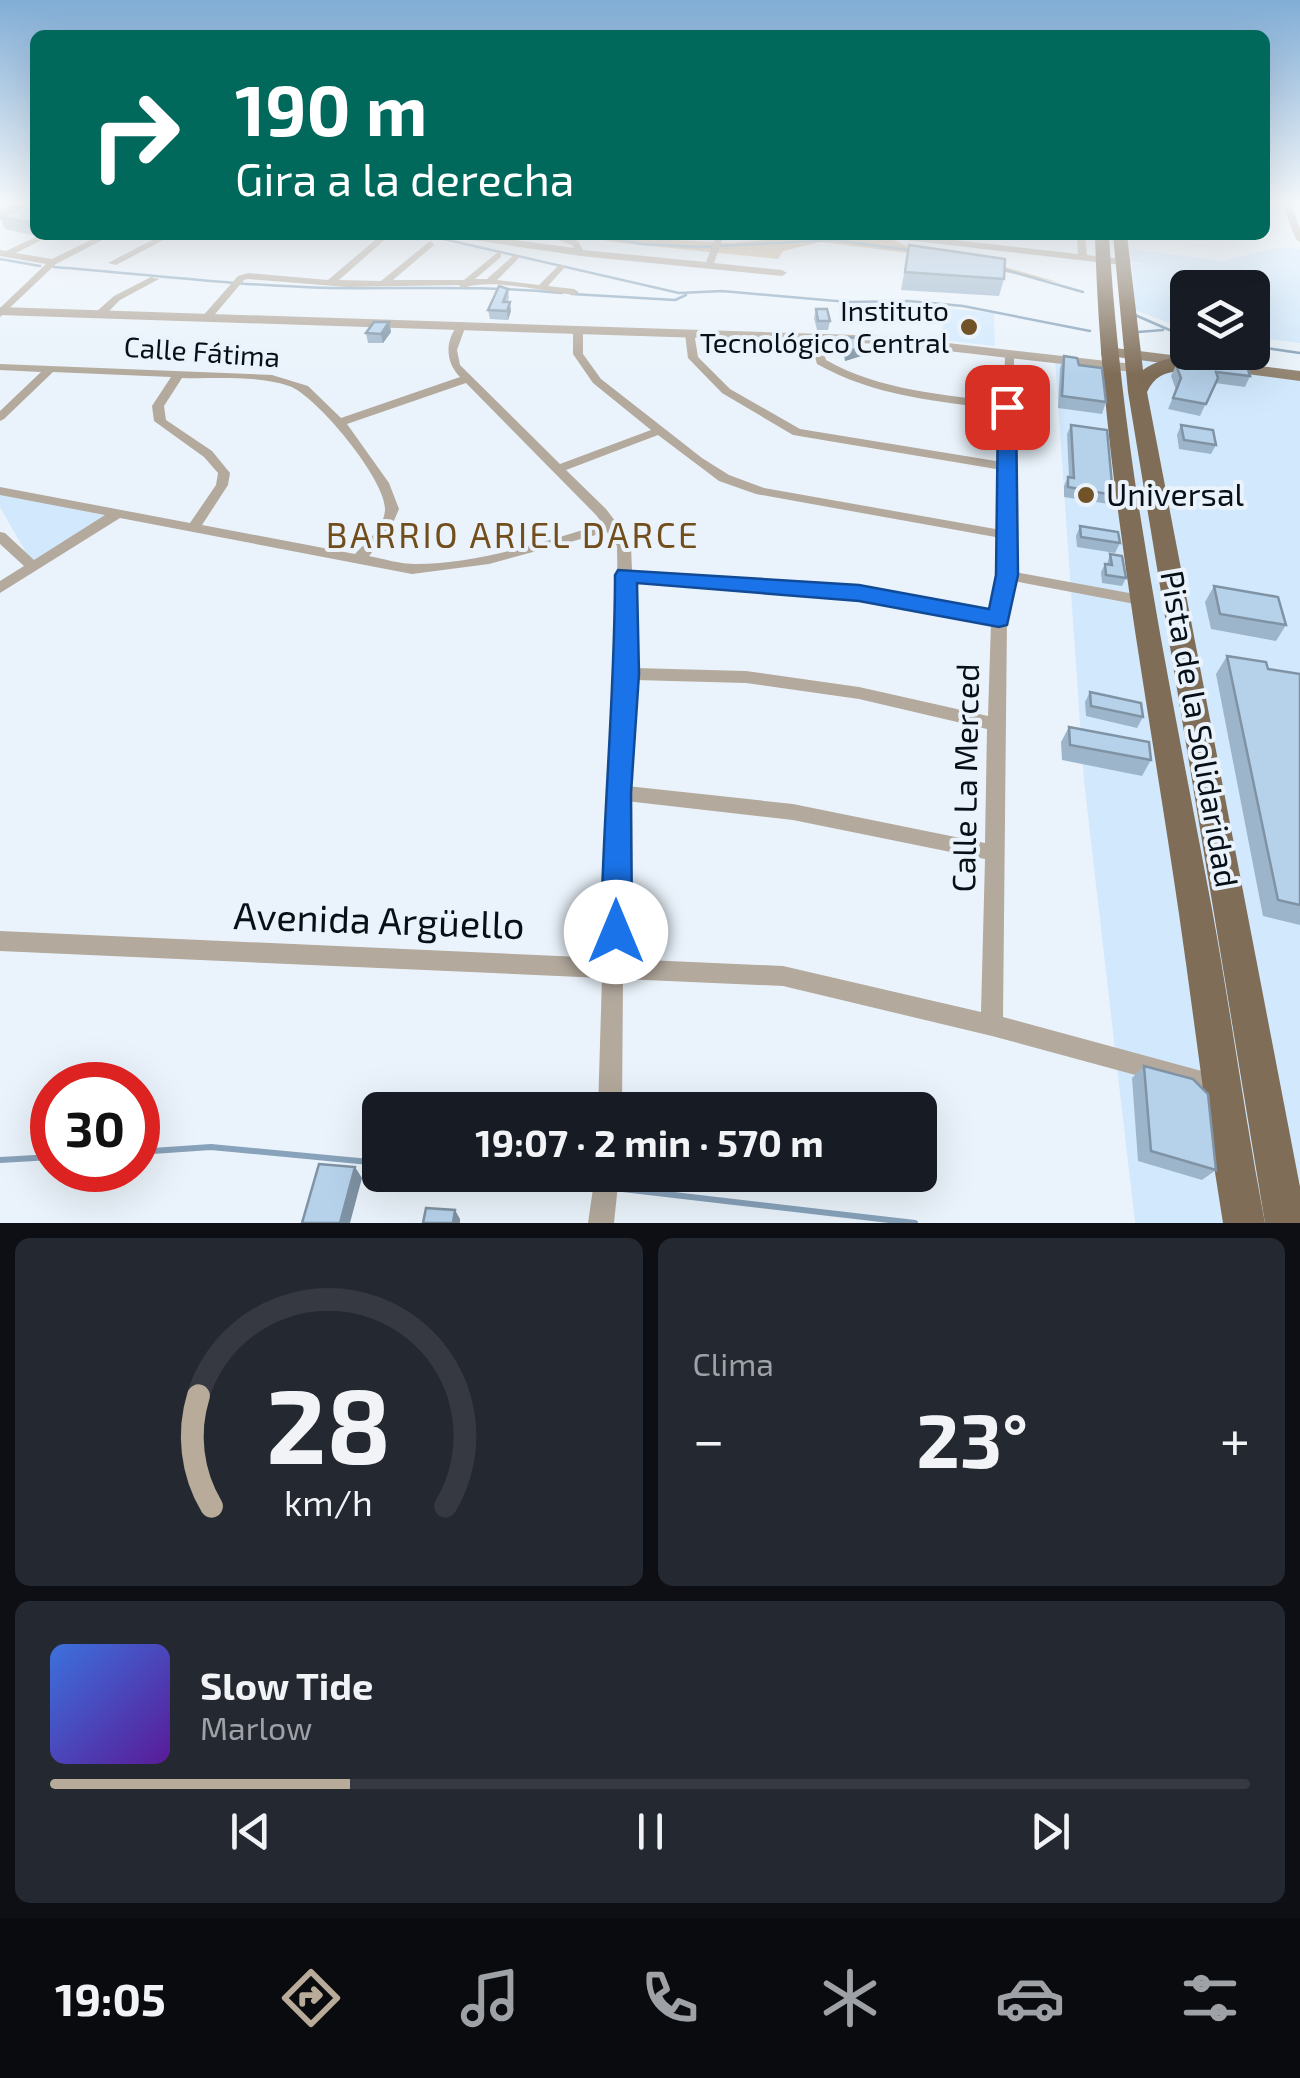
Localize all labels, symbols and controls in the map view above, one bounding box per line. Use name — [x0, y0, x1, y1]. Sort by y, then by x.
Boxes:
text: 190 m — [235, 66, 428, 150]
icon: right — [70, 70, 200, 200]
text: Gira a la derecha — [235, 151, 574, 205]
map controls — [1170, 270, 1270, 370]
button: layers — [1170, 270, 1270, 370]
place label: Instituto Tecnológico Central — [700, 293, 950, 359]
marker: Instituto Tecnológico Central — [958, 316, 980, 338]
street label: Calle Fátima — [123, 329, 281, 373]
pin — [965, 365, 1050, 450]
icon: arrive — [980, 380, 1035, 435]
place label: Universal — [1106, 474, 1244, 512]
marker: Universal — [1075, 484, 1097, 506]
district label: BARRIO ARIEL DARCE — [326, 513, 700, 555]
street label: Pista de la Solidaridad — [1154, 567, 1248, 890]
street label: Calle La Merced — [943, 663, 985, 893]
position arrow — [564, 880, 668, 984]
street label: Avenida Argüello — [233, 891, 525, 947]
speed limit sign: 30 — [30, 1062, 160, 1192]
text: 19:07 · 2 min · 570 m — [475, 1119, 824, 1165]
text: Clima — [693, 1344, 774, 1382]
text: 28 — [266, 1360, 391, 1485]
text: 23° — [916, 1393, 1028, 1483]
text: − — [693, 1405, 725, 1471]
text: + — [1220, 1405, 1250, 1471]
text: km/h — [284, 1480, 373, 1523]
text: Slow Tide — [200, 1662, 373, 1708]
text: Marlow — [200, 1708, 312, 1746]
icon: previous — [223, 1804, 278, 1859]
icon: pause — [623, 1804, 678, 1859]
icon: next — [1023, 1804, 1078, 1859]
icon: directions — [276, 1963, 346, 2033]
icon: music — [455, 1963, 525, 2033]
icon: phone — [635, 1963, 705, 2033]
icon: climate — [815, 1963, 885, 2033]
icon: car — [995, 1963, 1065, 2033]
icon: filters — [1175, 1963, 1245, 2033]
text: 19:05 — [55, 1971, 166, 2025]

